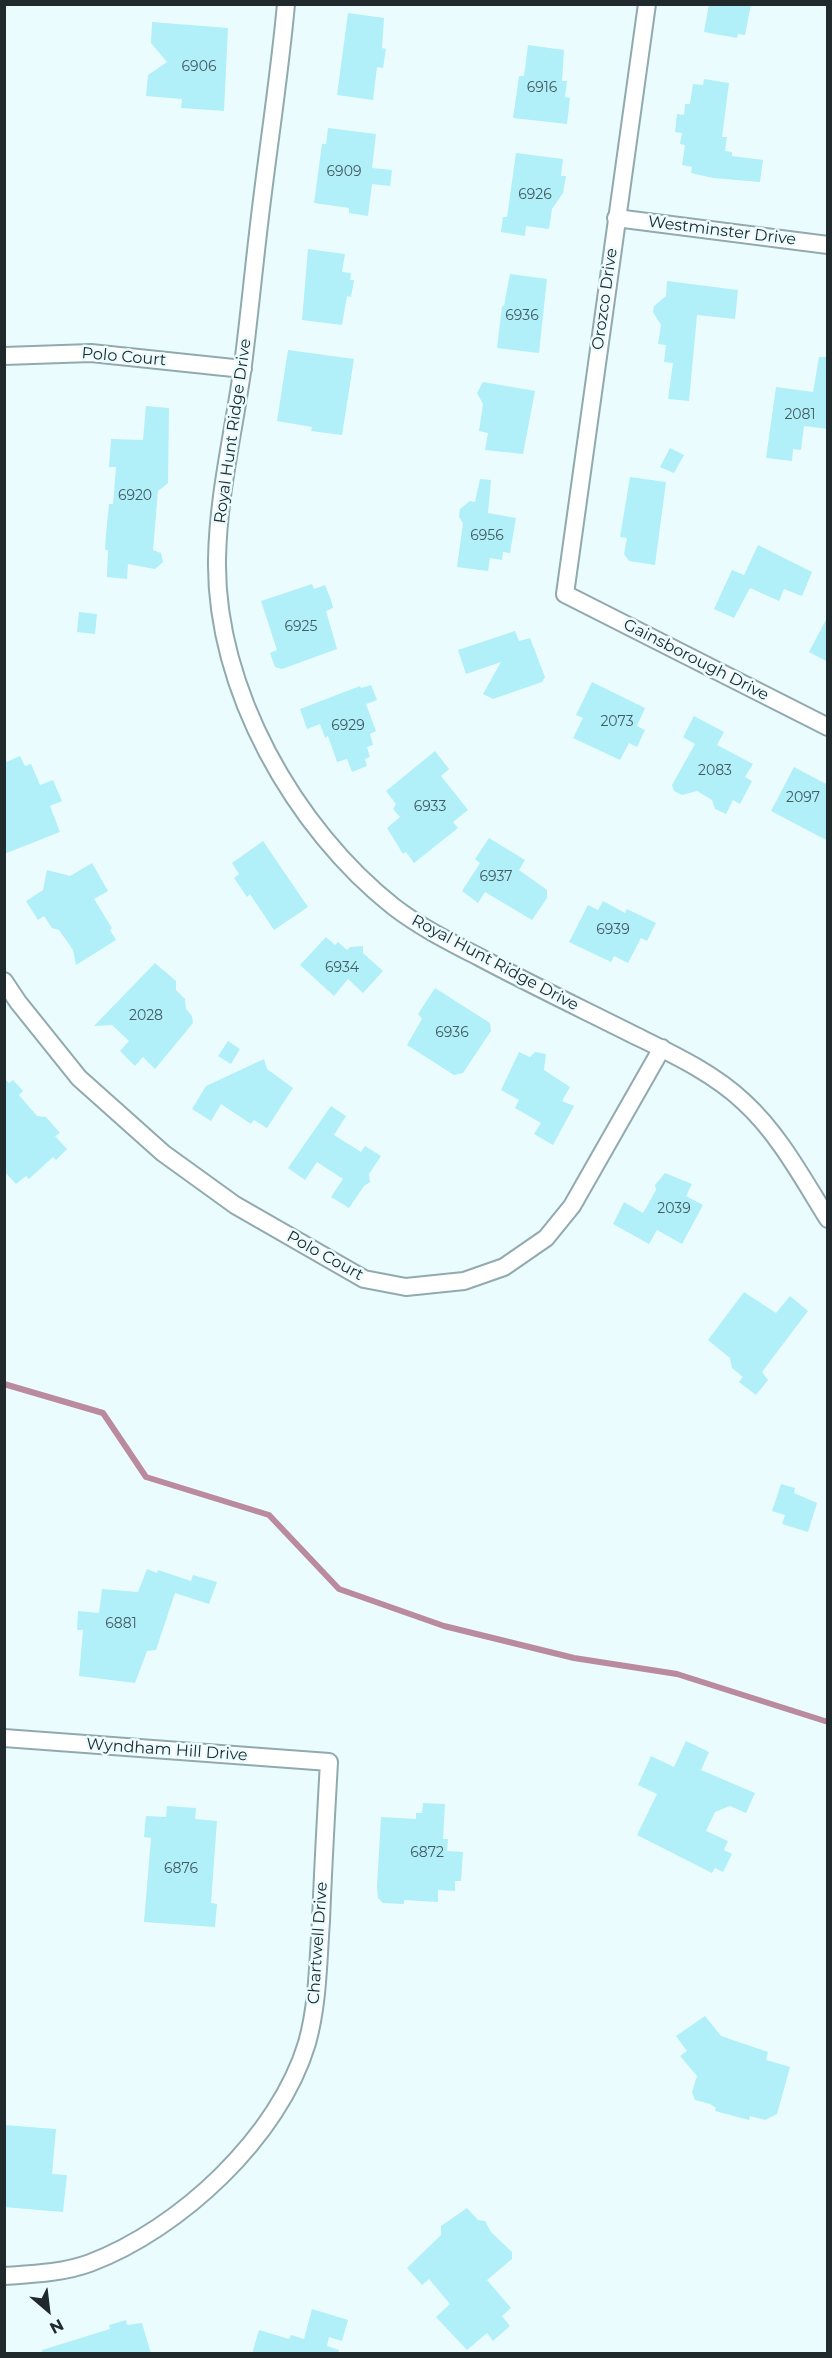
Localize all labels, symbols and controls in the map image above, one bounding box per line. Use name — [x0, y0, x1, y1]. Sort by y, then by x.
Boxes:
house number: 6906 — [182, 59, 216, 75]
house number: 6916 — [527, 80, 557, 96]
house number: 6909 — [327, 164, 361, 180]
house number: 6926 — [518, 187, 552, 203]
street label: Westminster Drive — [647, 212, 797, 250]
street label: Orozco Drive — [588, 247, 622, 351]
house number: 6936 — [505, 308, 539, 324]
street label: Royal Hunt Ridge Drive — [211, 337, 255, 525]
street label: Polo Court — [81, 344, 167, 370]
house number: 2081 — [784, 407, 816, 423]
house number: 6920 — [118, 488, 152, 504]
house number: 6956 — [470, 528, 504, 544]
street label: Gainsborough Drive — [620, 615, 772, 705]
house number: 6925 — [285, 619, 317, 635]
house number: 2073 — [600, 714, 634, 730]
house number: 6929 — [331, 718, 365, 734]
house number: 2083 — [698, 763, 732, 779]
house number: 2097 — [786, 790, 820, 806]
house number: 6933 — [414, 799, 446, 815]
house number: 6937 — [480, 869, 512, 885]
street label: Royal Hunt Ridge Drive — [408, 911, 582, 1015]
house number: 6939 — [596, 922, 630, 938]
house number: 6934 — [325, 960, 359, 976]
house number: 2028 — [129, 1008, 163, 1024]
house number: 6936 — [435, 1025, 469, 1041]
house number: 2039 — [657, 1201, 691, 1217]
street label: Polo Court — [283, 1227, 367, 1285]
house number: 6881 — [105, 1616, 137, 1632]
street label: Wyndham Hill Drive — [86, 1735, 248, 1765]
house number: 6872 — [410, 1845, 444, 1861]
house number: 6876 — [164, 1861, 198, 1877]
street label: Chartwell Drive — [304, 1881, 332, 2005]
north arrow — [18, 2280, 78, 2340]
text: N — [47, 2315, 67, 2338]

